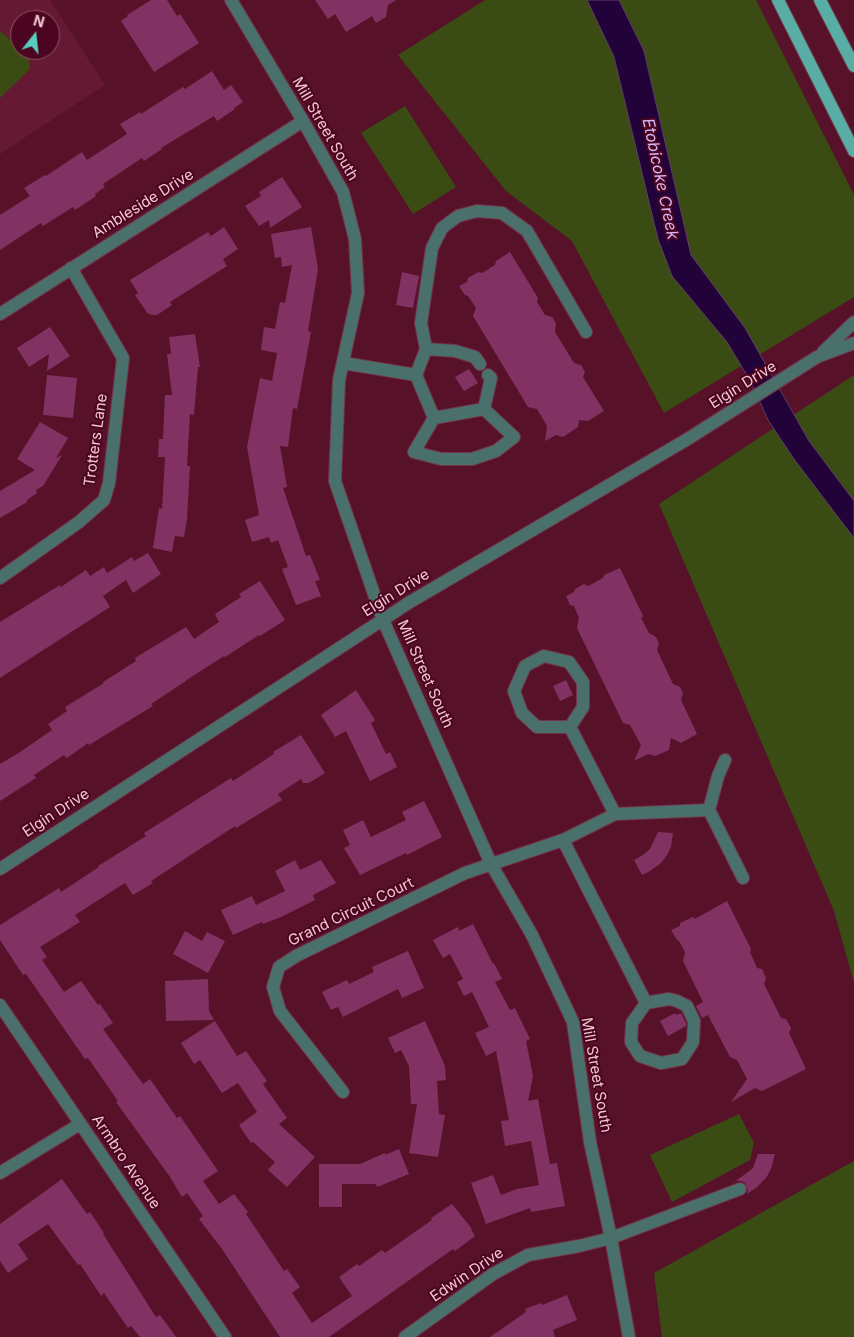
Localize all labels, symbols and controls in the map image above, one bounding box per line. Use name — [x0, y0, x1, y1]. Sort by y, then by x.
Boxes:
north arrow — [10, 10, 60, 60]
text: N — [32, 11, 46, 31]
street label: Mill Street South — [288, 74, 362, 184]
water label: Etobicoke Creek — [638, 117, 682, 241]
street label: Ambleside Drive — [89, 166, 197, 242]
street label: Elgin Drive — [706, 357, 780, 413]
street label: Trotters Lane — [81, 392, 111, 488]
street label: Elgin Drive — [359, 565, 433, 621]
street label: Mill Street South — [393, 617, 457, 731]
street label: Elgin Drive — [19, 785, 93, 841]
street label: Grand Circuit Court — [285, 874, 417, 950]
street label: Mill Street South — [577, 1016, 615, 1134]
street label: Armbro Avenue — [88, 1111, 164, 1213]
street label: Edwin Drive — [427, 1244, 507, 1306]

